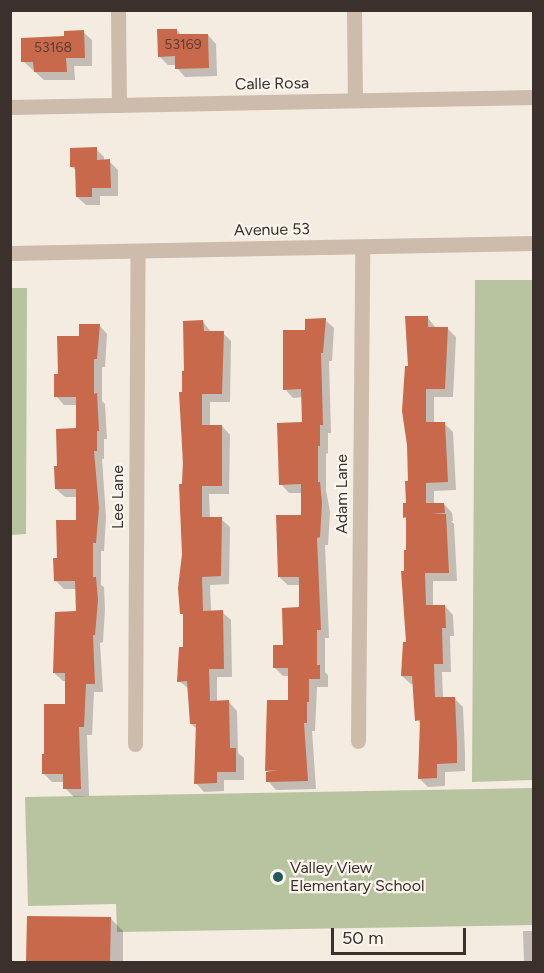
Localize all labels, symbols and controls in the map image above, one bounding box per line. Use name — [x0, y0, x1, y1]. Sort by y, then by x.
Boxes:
house number: 53169 — [164, 37, 202, 53]
house number: 53168 — [34, 40, 72, 56]
street label: Calle Rosa — [235, 74, 309, 94]
street label: Avenue 53 — [234, 220, 310, 240]
street label: Adam Lane — [332, 454, 352, 534]
street label: Lee Lane — [108, 465, 128, 529]
place label: Valley View Elementary School — [290, 858, 424, 896]
marker: Valley View Elementary School — [271, 870, 285, 884]
scale bar — [334, 916, 469, 954]
text: 50 m — [342, 927, 384, 949]

